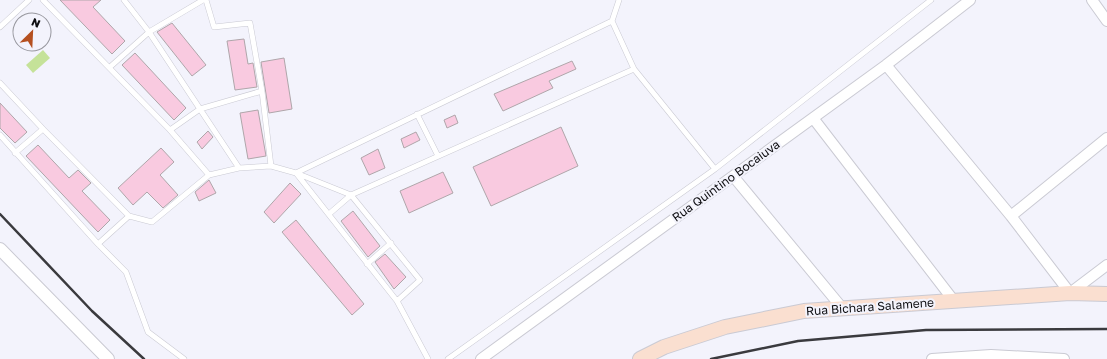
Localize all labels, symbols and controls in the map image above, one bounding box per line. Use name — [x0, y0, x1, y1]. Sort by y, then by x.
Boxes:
north arrow — [12, 12, 52, 52]
text: N — [30, 15, 43, 30]
street label: Rua Quintino Bocaiuva — [669, 137, 782, 225]
street label: Rua Bichara Salamene — [805, 295, 934, 318]

